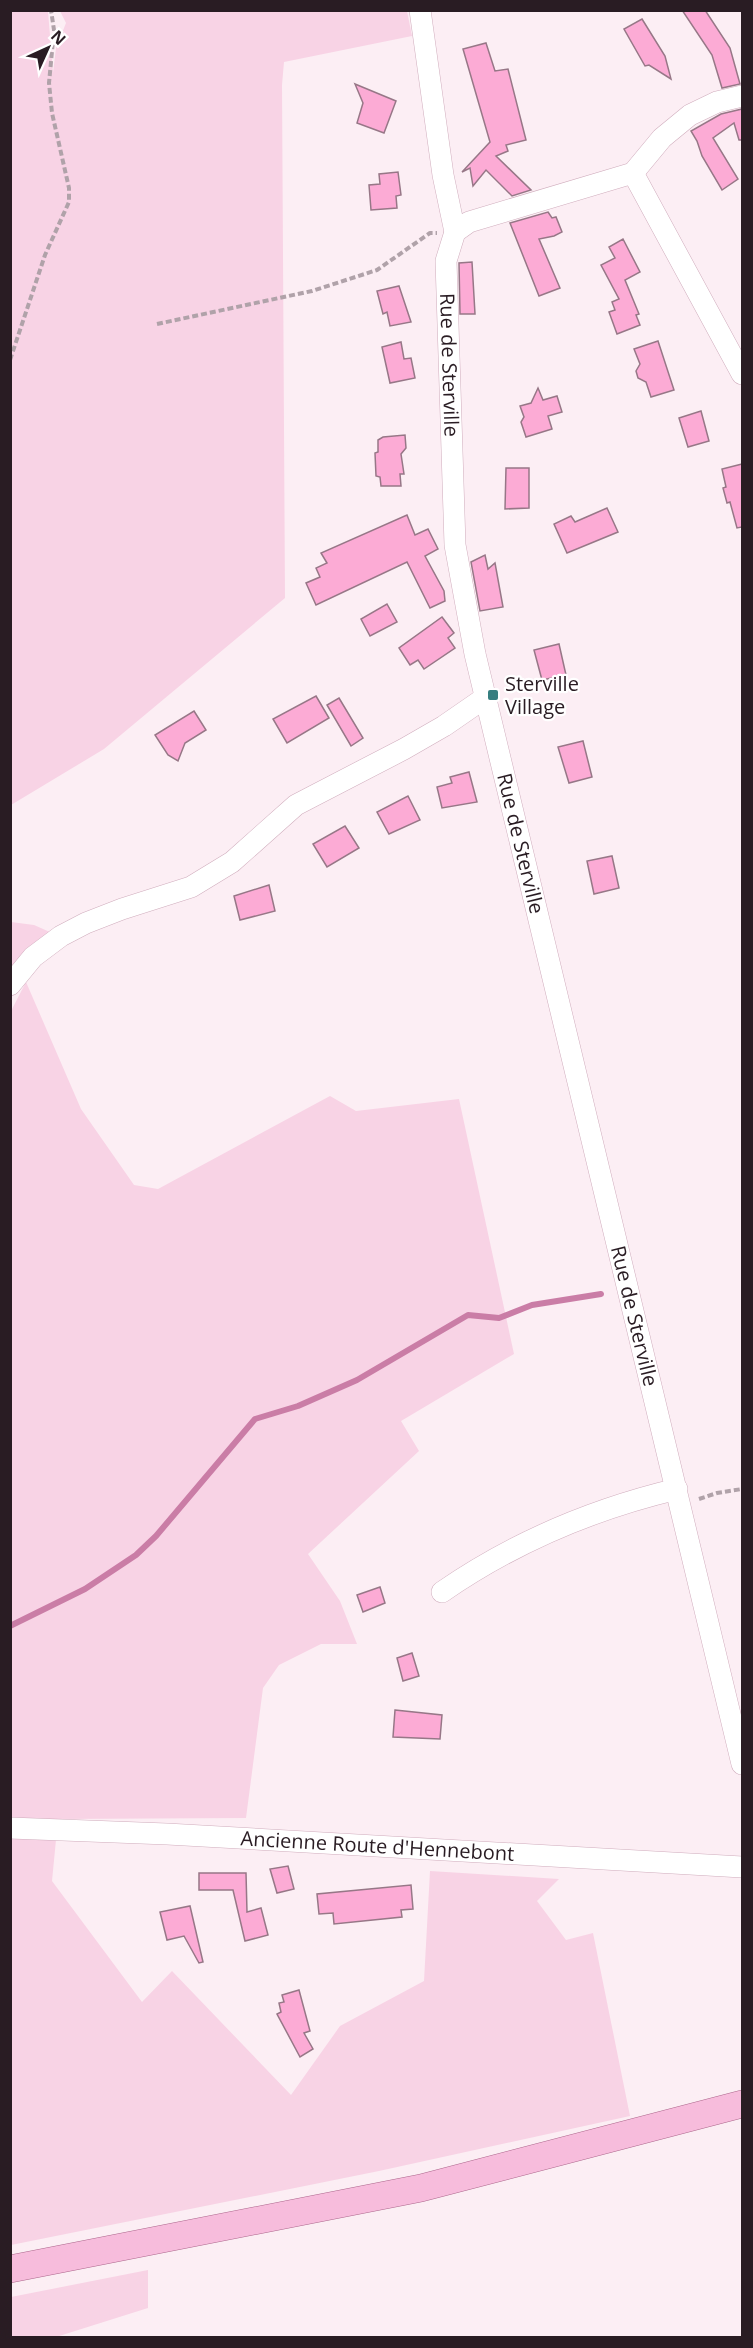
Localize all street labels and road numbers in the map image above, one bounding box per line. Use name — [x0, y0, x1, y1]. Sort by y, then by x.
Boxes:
street label: Rue de Sterville — [434, 293, 466, 437]
street label: Rue de Sterville — [491, 770, 551, 916]
street label: Rue de Sterville — [605, 1243, 665, 1389]
street label: Ancienne Route d'Hennebont — [240, 1824, 515, 1867]

